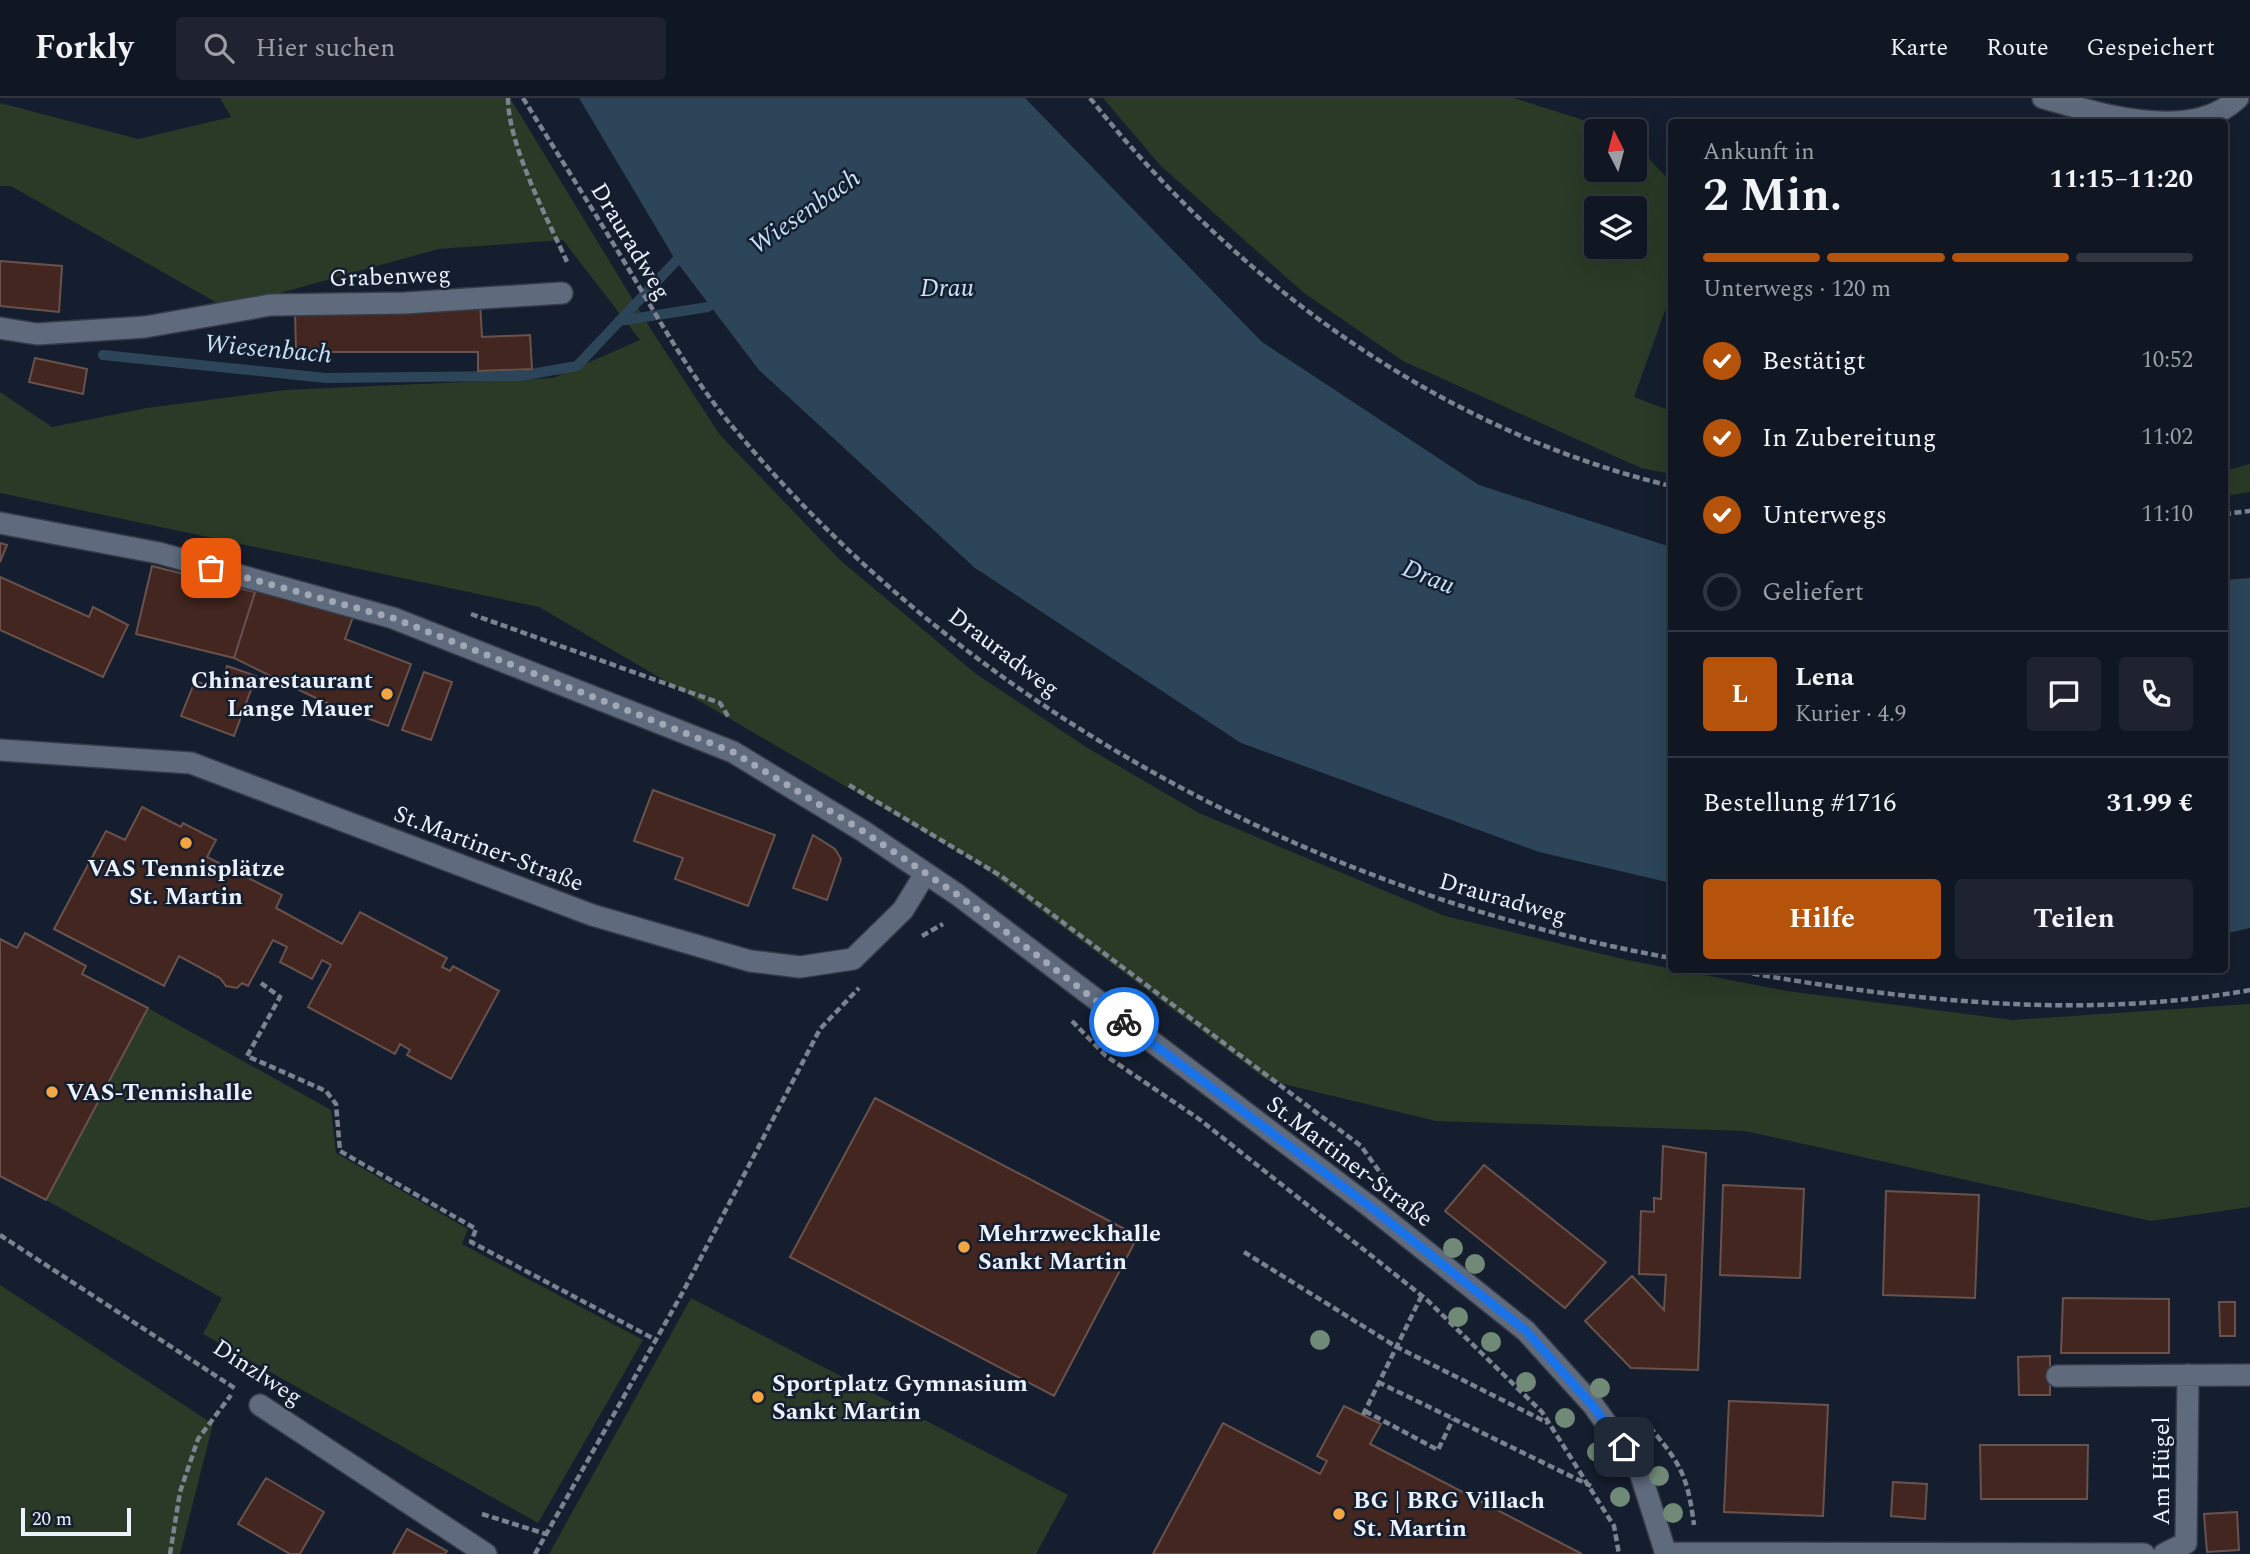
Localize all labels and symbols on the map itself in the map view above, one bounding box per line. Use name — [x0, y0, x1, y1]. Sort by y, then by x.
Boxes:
north arrow — [1584, 119, 1647, 182]
water label: Wiesenbach — [741, 159, 869, 265]
street label: Drauradweg — [581, 176, 679, 307]
street label: Grabenweg — [329, 257, 451, 297]
water label: Drau — [920, 268, 974, 308]
water label: Wiesenbach — [202, 323, 333, 375]
pin — [181, 538, 241, 598]
water label: Drau — [1396, 548, 1462, 606]
street label: Drauradweg — [940, 599, 1067, 707]
place label: Chinarestaurant Lange Mauer — [191, 663, 374, 727]
marker: Chinarestaurant Lange Mauer — [379, 686, 395, 702]
street label: St.Martiner-Straße — [388, 796, 589, 902]
marker: VAS Tennisplätze St. Martin — [178, 835, 194, 851]
place label: VAS Tennisplätze St. Martin — [87, 851, 285, 915]
street label: Drauradweg — [1435, 864, 1571, 934]
courier — [1089, 987, 1159, 1057]
place label: VAS-Tennishalle — [66, 1075, 253, 1111]
marker: VAS-Tennishalle — [44, 1084, 60, 1100]
street label: St.Martiner-Straße — [1258, 1087, 1440, 1237]
place label: Mehrzweckhalle Sankt Martin — [978, 1216, 1161, 1280]
marker: Mehrzweckhalle Sankt Martin — [956, 1239, 972, 1255]
street label: Dinzlweg — [205, 1330, 310, 1415]
place label: Sportplatz Gymnasium Sankt Martin — [772, 1366, 1028, 1430]
marker: Sportplatz Gymnasium Sankt Martin — [750, 1389, 766, 1405]
street label: Am Hügel — [2144, 1416, 2180, 1526]
pin — [1594, 1417, 1654, 1477]
place label: BG | BRG Villach St. Martin — [1353, 1483, 1545, 1547]
scale bar — [21, 1505, 131, 1537]
marker: BG | BRG Villach St. Martin — [1331, 1506, 1347, 1522]

